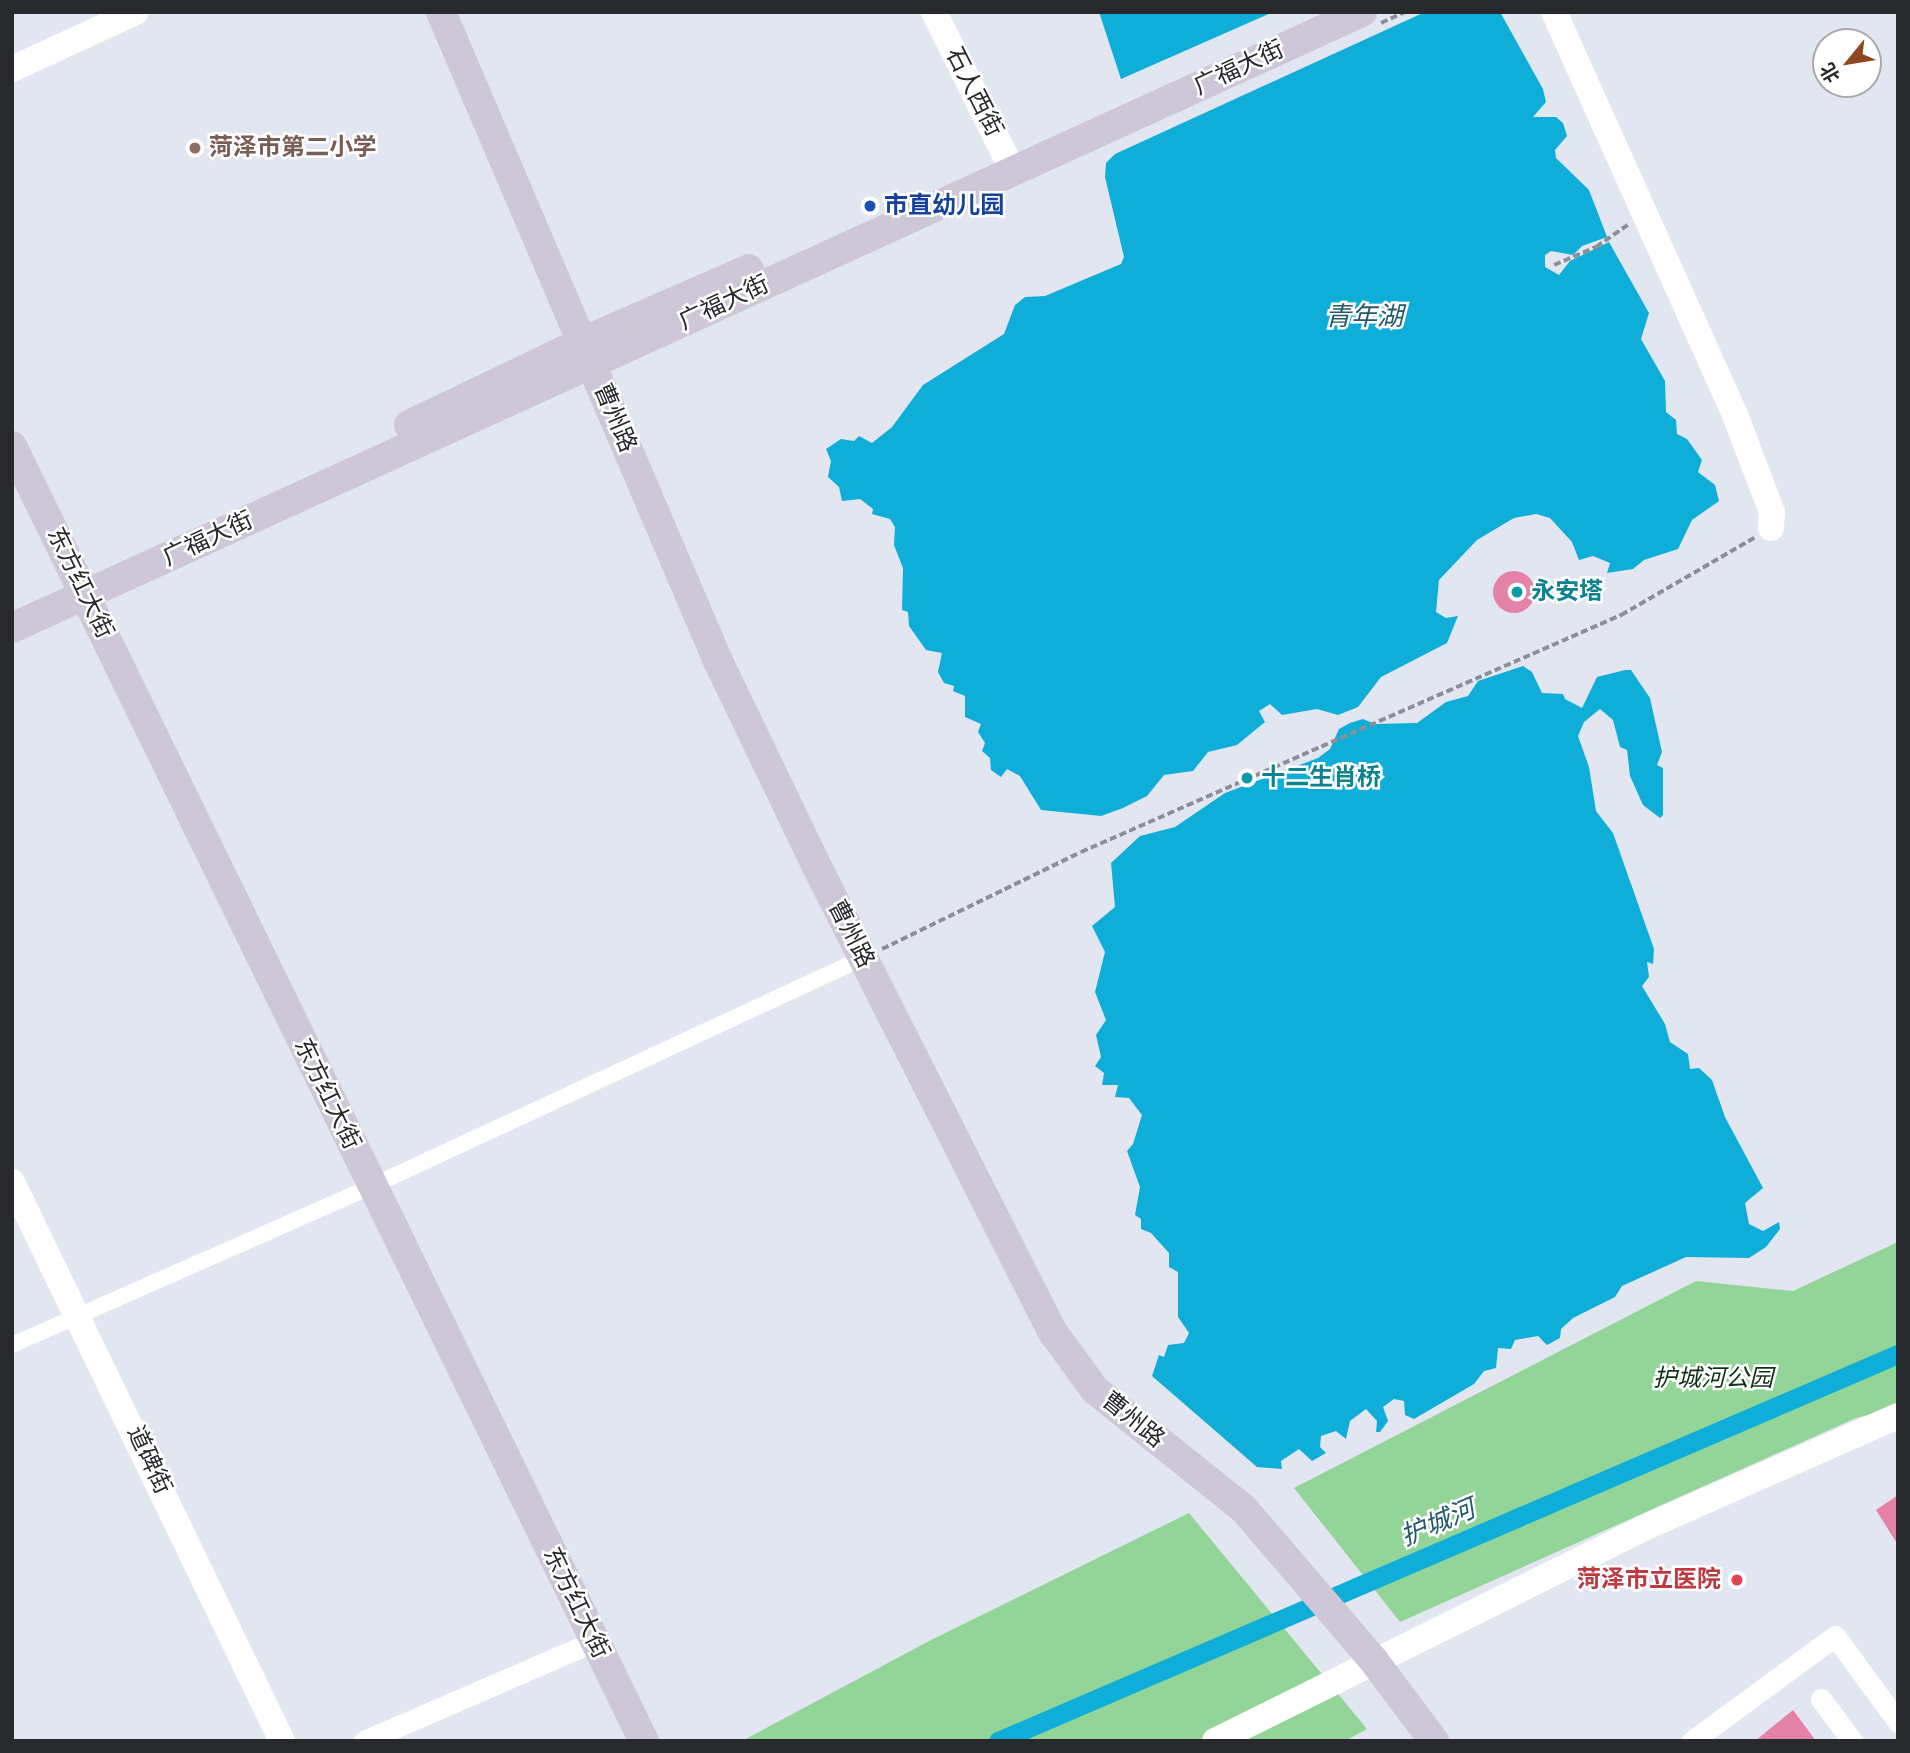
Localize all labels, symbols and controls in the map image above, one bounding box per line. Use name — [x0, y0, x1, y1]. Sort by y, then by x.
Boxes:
north arrow — [1812, 28, 1882, 98]
street label: 广福大街 — [1189, 35, 1289, 101]
street label: 石人西街 — [939, 43, 1009, 141]
text: 北 — [1815, 59, 1845, 87]
place label: 菏泽市第二小学 — [209, 134, 377, 162]
marker: 菏泽市第二小学 — [187, 140, 203, 156]
place label: 市直幼儿园 — [884, 192, 1004, 220]
marker: 市直幼儿园 — [862, 198, 878, 214]
street label: 广福大街 — [674, 270, 774, 336]
water label: 青年湖 — [1325, 301, 1403, 333]
street label: 曹州路 — [588, 379, 642, 457]
street label: 广福大街 — [158, 506, 258, 572]
street label: 东方红大街 — [41, 523, 119, 643]
place label: 永安塔 — [1531, 578, 1603, 606]
marker: 永安塔 — [1509, 584, 1525, 600]
place label: 十二生肖桥 — [1261, 764, 1381, 792]
marker: 十二生肖桥 — [1239, 770, 1255, 786]
street label: 曹州路 — [822, 895, 880, 973]
street label: 东方红大街 — [288, 1034, 366, 1154]
park label: 护城河公园 — [1653, 1365, 1773, 1393]
street label: 曹州路 — [1096, 1386, 1170, 1454]
street label: 道碑街 — [121, 1421, 177, 1499]
water label: 护城河 — [1396, 1493, 1480, 1553]
street label: 东方红大街 — [537, 1543, 615, 1663]
place label: 菏泽市立医院 — [1577, 1566, 1721, 1594]
marker: 菏泽市立医院 — [1727, 1570, 1747, 1590]

